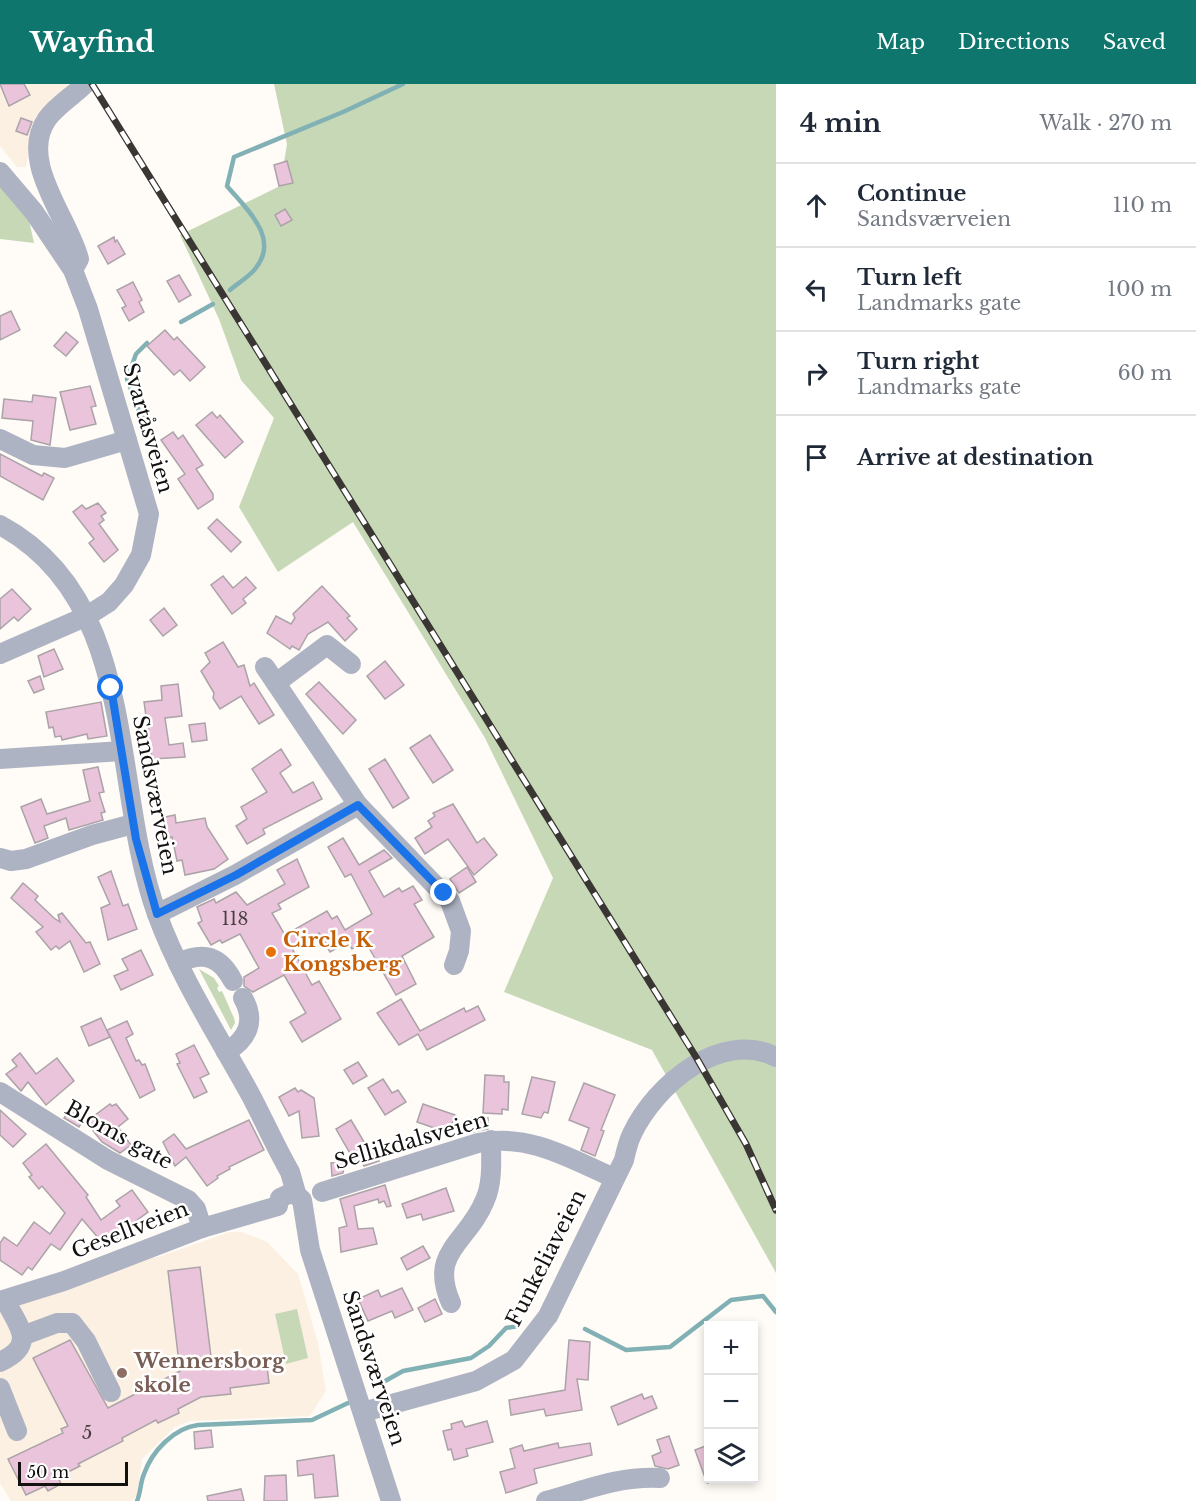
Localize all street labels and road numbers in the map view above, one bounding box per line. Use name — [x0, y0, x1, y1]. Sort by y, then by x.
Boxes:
street label: Svartåsveien — [117, 360, 179, 496]
street label: Sandsværveien — [127, 713, 183, 877]
street label: Bloms gate — [61, 1095, 177, 1175]
street label: Sellikdalsveien — [331, 1107, 491, 1175]
street label: Funkeliaveien — [500, 1185, 592, 1331]
street label: Gesellveien — [68, 1196, 192, 1264]
street label: Sandsværveien — [337, 1287, 411, 1449]

